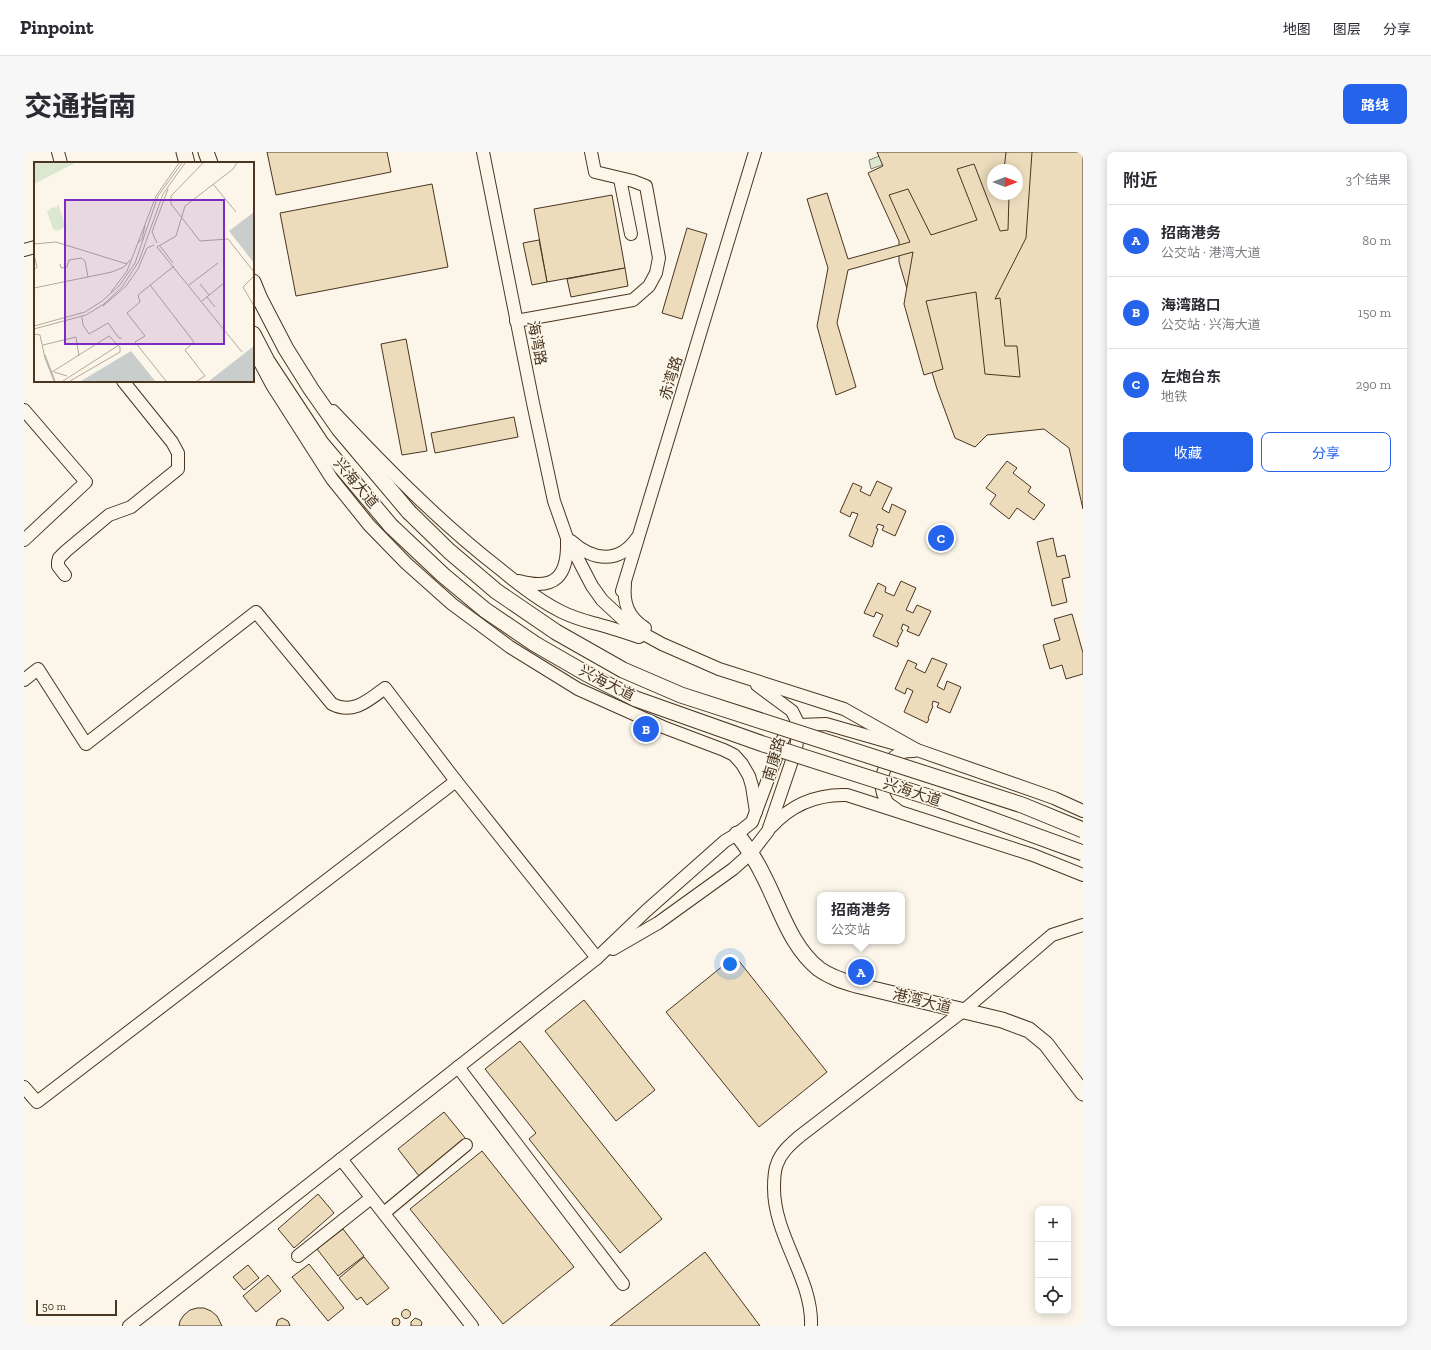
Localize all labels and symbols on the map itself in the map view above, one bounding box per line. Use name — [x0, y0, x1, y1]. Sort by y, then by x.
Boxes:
inset map — [34, 162, 254, 382]
north arrow — [987, 164, 1023, 200]
street label: 海湾路 — [524, 319, 550, 367]
street label: 赤湾路 — [656, 354, 686, 402]
street label: 兴海大道 — [330, 454, 382, 512]
pin: C — [928, 523, 954, 553]
street label: 兴海大道 — [576, 661, 638, 705]
pin: B — [633, 714, 659, 744]
street label: 南康路 — [759, 735, 789, 783]
street label: 兴海大道 — [881, 774, 943, 810]
your location — [720, 954, 740, 974]
pin: A — [848, 957, 874, 987]
street label: 港湾大道 — [891, 985, 953, 1017]
scale bar — [36, 1298, 117, 1317]

